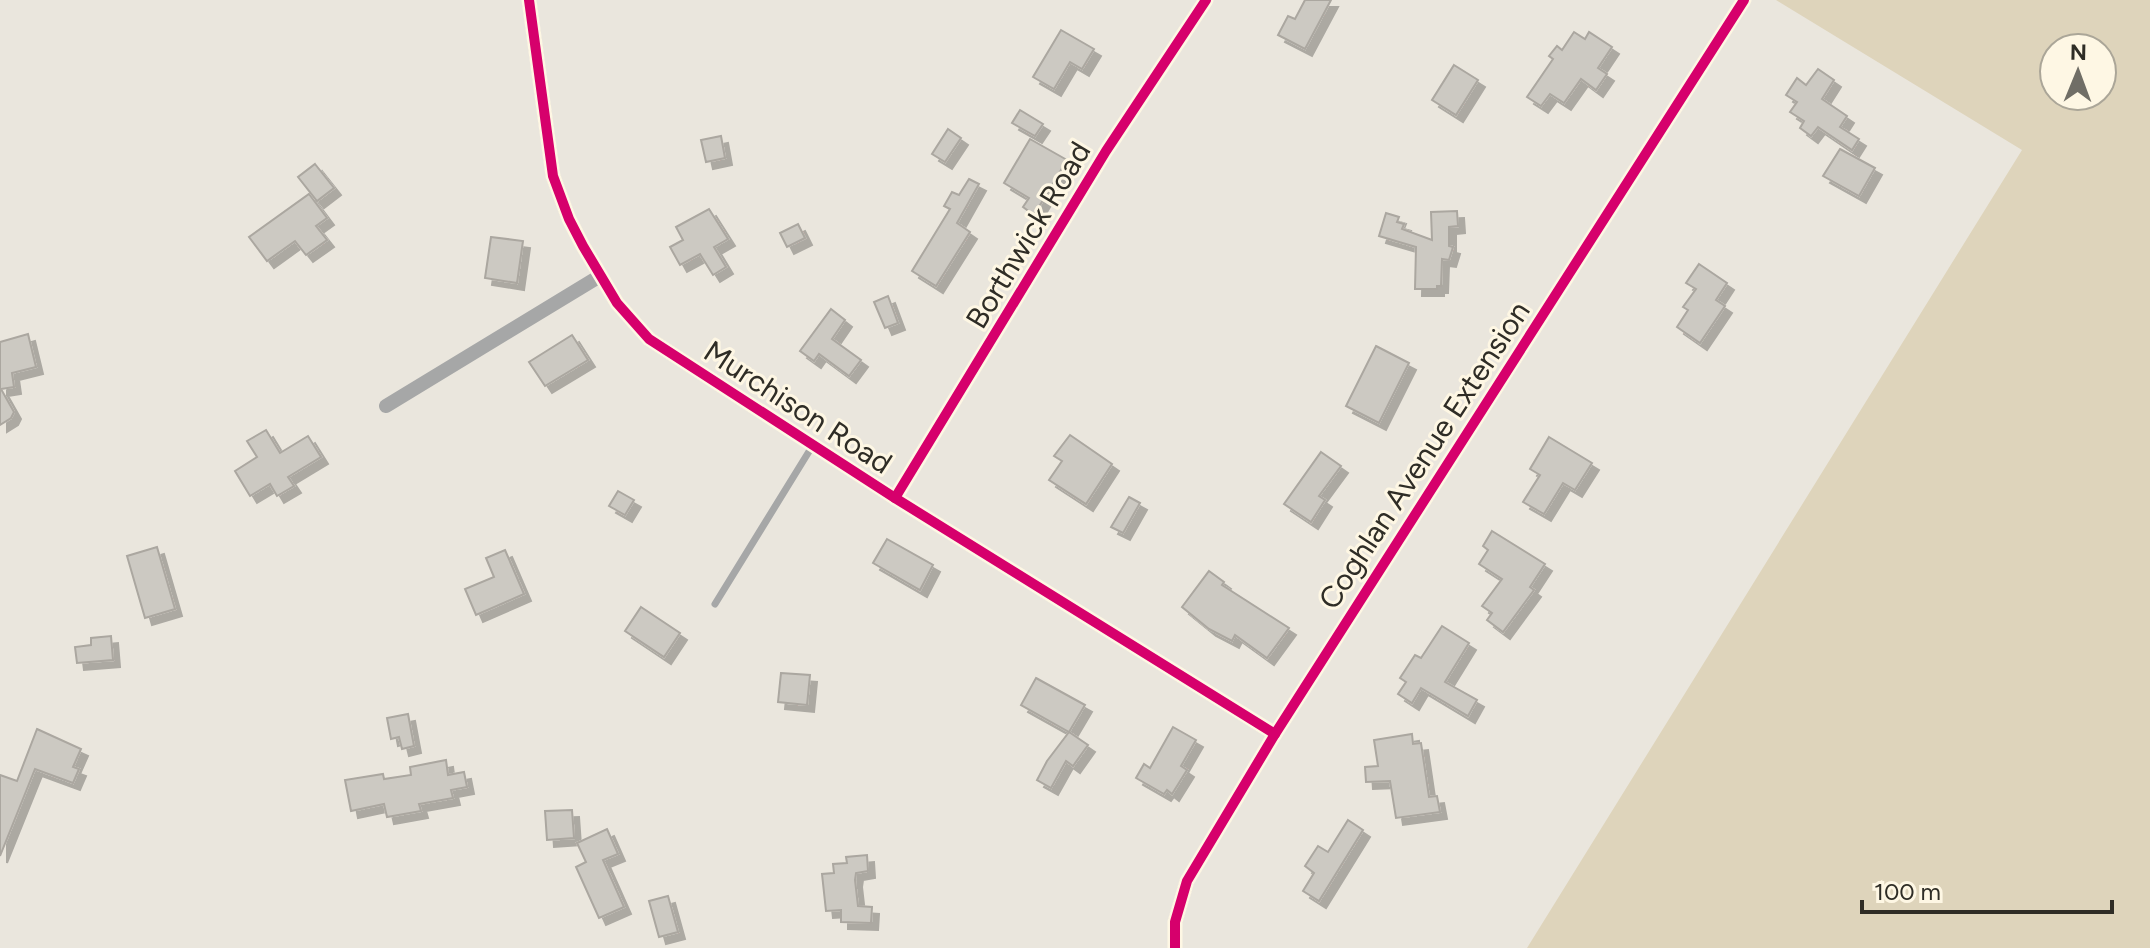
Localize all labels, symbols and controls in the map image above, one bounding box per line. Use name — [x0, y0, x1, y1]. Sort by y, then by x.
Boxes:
north arrow — [2038, 32, 2118, 112]
text: N — [2070, 39, 2087, 66]
street label: Borthwick Road — [958, 135, 1098, 335]
street label: Coghlan Avenue Extension — [1311, 294, 1537, 616]
street label: Murchison Road — [697, 332, 899, 482]
scale bar — [1862, 864, 2112, 914]
text: 100 m — [1874, 877, 1941, 906]

